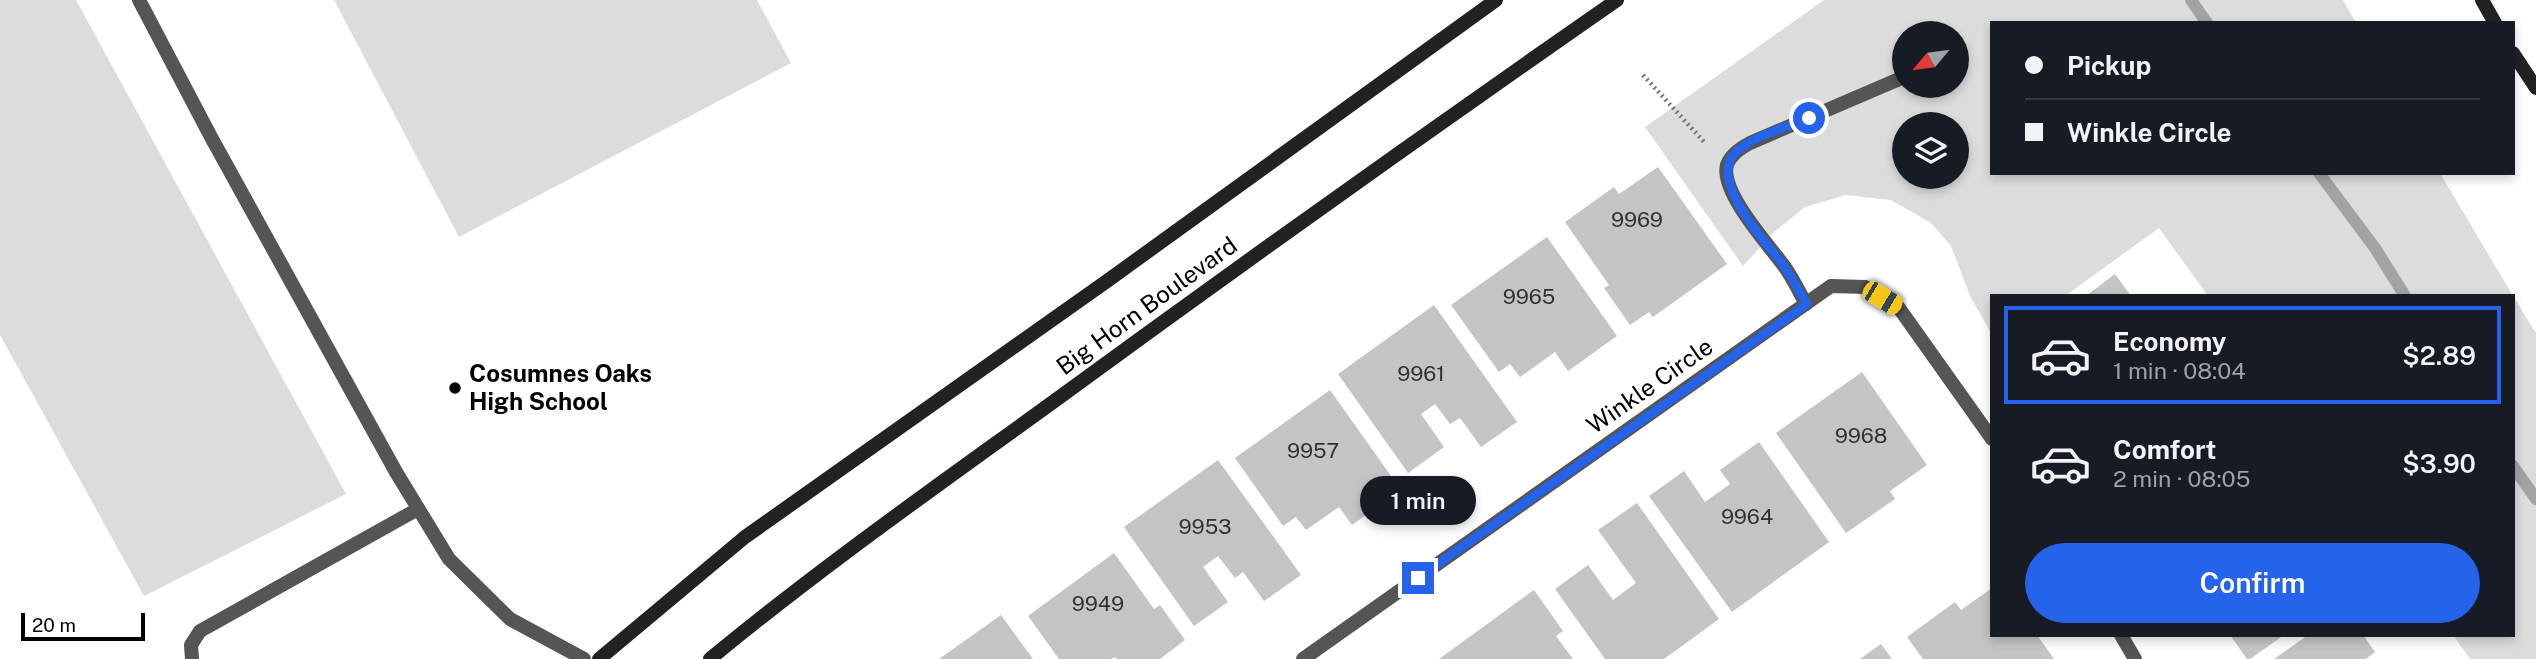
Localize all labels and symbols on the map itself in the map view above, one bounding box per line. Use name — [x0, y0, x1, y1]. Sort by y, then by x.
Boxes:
north arrow — [1892, 21, 1969, 98]
route start — [1793, 102, 1825, 134]
house number: 9969 — [1611, 207, 1663, 232]
street label: Big Horn Boulevard — [1051, 230, 1242, 380]
car — [1859, 278, 1906, 318]
house number: 9965 — [1503, 284, 1555, 309]
street label: Winkle Circle — [1581, 331, 1718, 439]
place label: Cosumnes Oaks High School — [469, 359, 652, 415]
house number: 9961 — [1397, 361, 1445, 386]
marker: Cosumnes Oaks High School — [447, 380, 463, 396]
house number: 9968 — [1835, 423, 1887, 448]
house number: 9957 — [1287, 438, 1339, 463]
callout: 1 min — [1360, 476, 1476, 526]
house number: 9964 — [1721, 504, 1773, 529]
house number: 9953 — [1179, 514, 1231, 539]
route end — [1402, 562, 1434, 594]
house number: 9949 — [1072, 591, 1124, 616]
scale bar — [21, 610, 145, 642]

